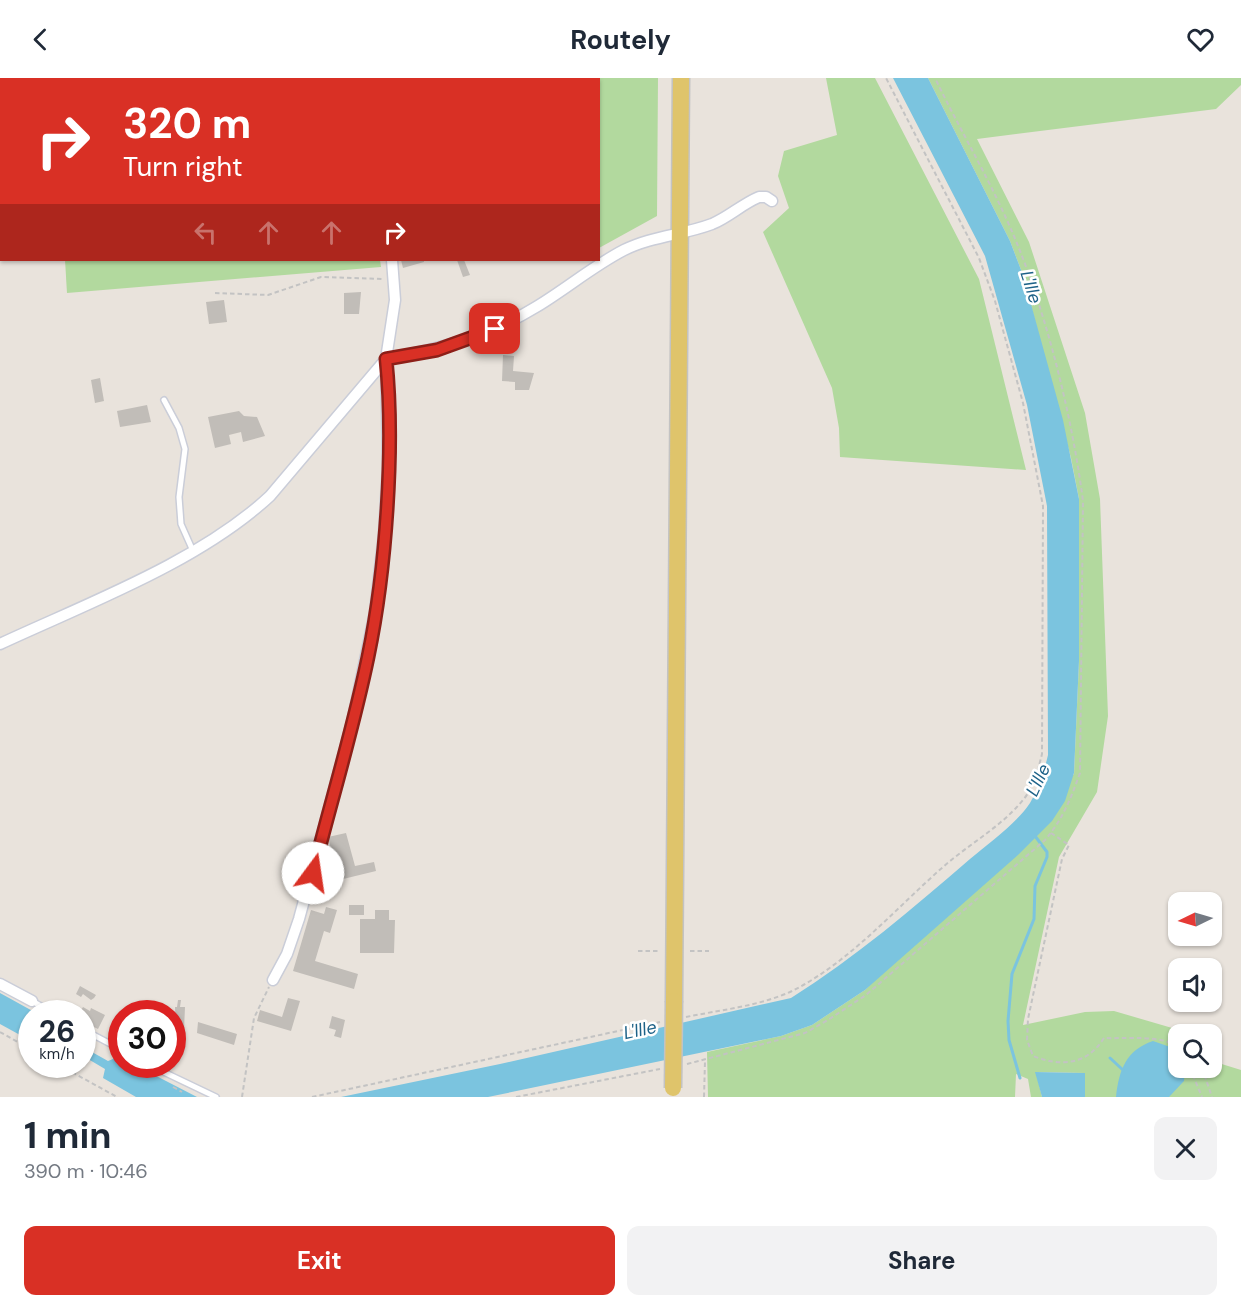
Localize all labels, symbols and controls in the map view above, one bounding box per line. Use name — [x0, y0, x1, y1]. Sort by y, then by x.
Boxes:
text: Routely — [570, 22, 671, 57]
icon: back — [24, 23, 57, 56]
icon: heart — [1184, 23, 1217, 56]
text: 320 m — [123, 96, 251, 151]
icon: right — [24, 102, 102, 180]
text: Turn right — [123, 149, 243, 184]
icon: left — [189, 216, 222, 249]
icon: ahead — [252, 216, 285, 249]
icon: ahead — [315, 216, 348, 249]
icon: right — [378, 216, 411, 249]
water label: L'Ille — [1014, 267, 1048, 307]
pin — [469, 303, 520, 354]
icon: arrive — [478, 312, 511, 345]
water label: L'Ille — [1020, 760, 1056, 800]
position arrow — [281, 841, 345, 905]
north arrow — [1168, 892, 1222, 946]
map controls — [1168, 892, 1222, 1078]
button: sound — [1168, 958, 1222, 1012]
speed limit sign: 30 — [108, 1000, 186, 1078]
text: 26 — [39, 1012, 75, 1051]
water label: L'Ille — [621, 1015, 659, 1045]
button: search — [1168, 1024, 1222, 1078]
text: km/h — [39, 1044, 75, 1064]
text: 1 min — [24, 1112, 112, 1159]
button: close — [1154, 1117, 1217, 1180]
text: 390 m · 10:46 — [24, 1158, 148, 1184]
button: Exit — [24, 1226, 615, 1295]
button: Share — [627, 1226, 1217, 1295]

